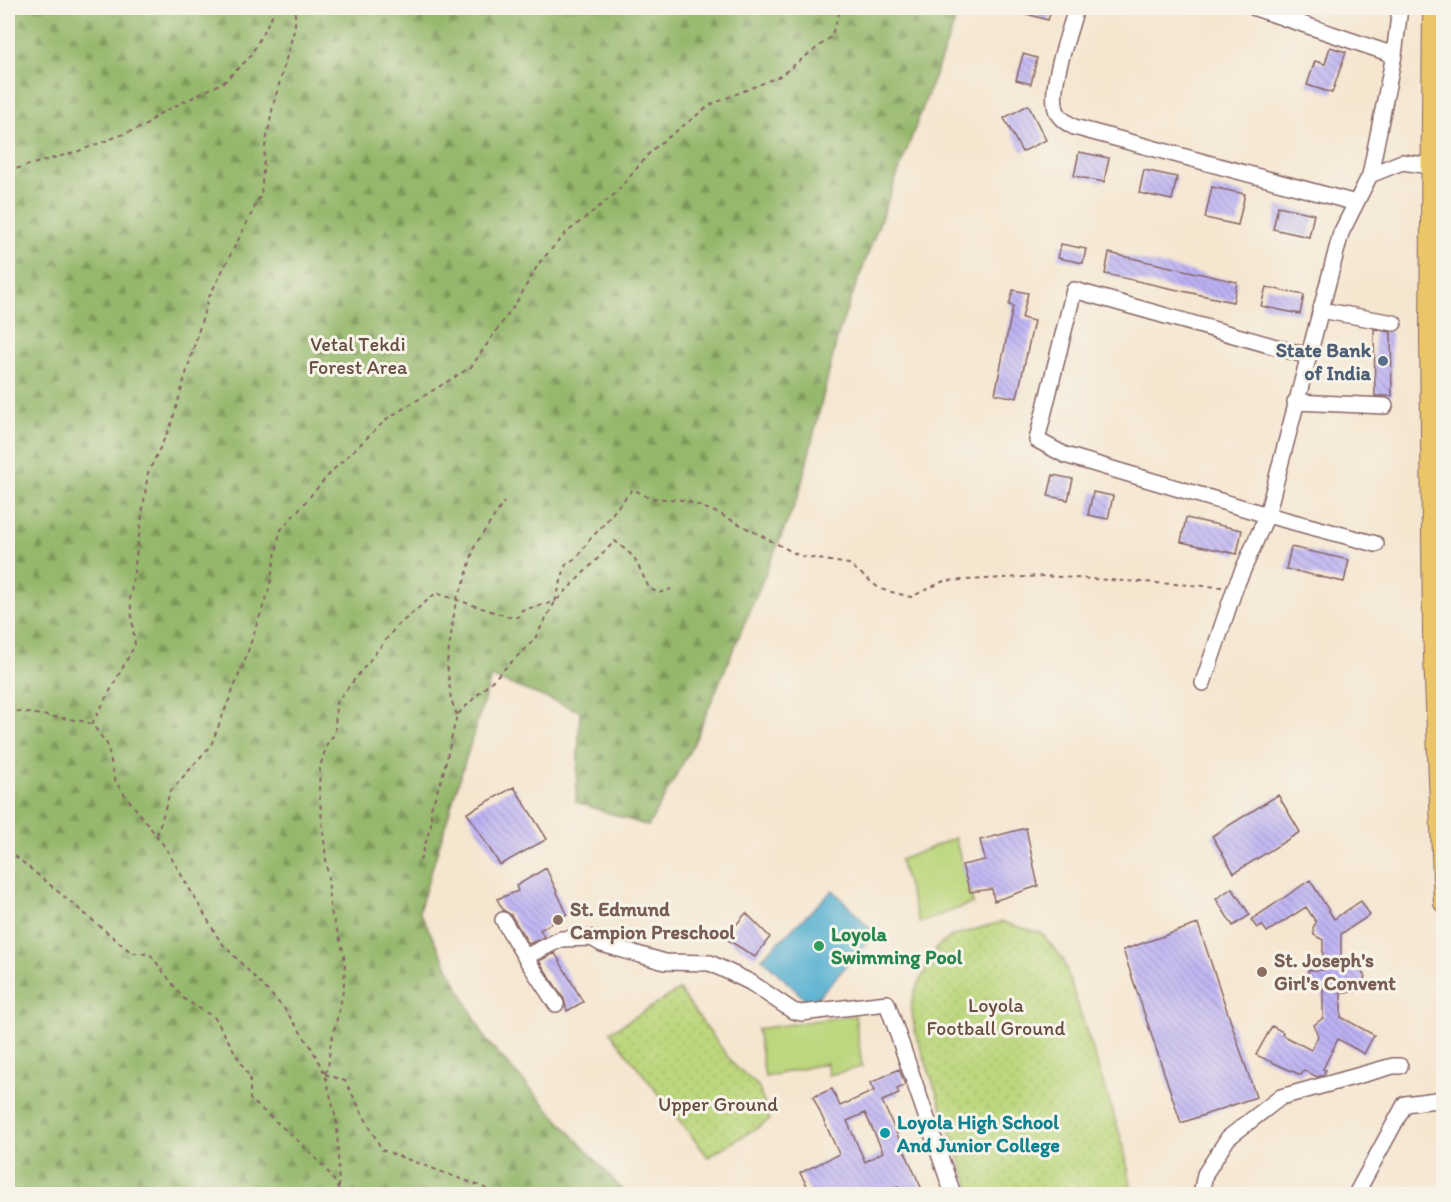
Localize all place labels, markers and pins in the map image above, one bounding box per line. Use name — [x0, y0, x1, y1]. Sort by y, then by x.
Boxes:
place label: State Bank of India — [1276, 338, 1372, 385]
marker: State Bank of India — [1376, 354, 1390, 368]
place label: St. Edmund Campion Preschool — [570, 897, 735, 945]
marker: St. Edmund Campion Preschool — [551, 913, 565, 927]
place label: Loyola Swimming Pool — [831, 922, 963, 970]
marker: Loyola Swimming Pool — [812, 939, 826, 953]
place label: St. Joseph's Girl's Convent — [1274, 948, 1396, 995]
marker: St. Joseph's Girl's Convent — [1255, 965, 1269, 979]
place label: Loyola High School And Junior College — [896, 1110, 1060, 1158]
marker: Loyola High School And Junior College — [878, 1126, 892, 1140]

